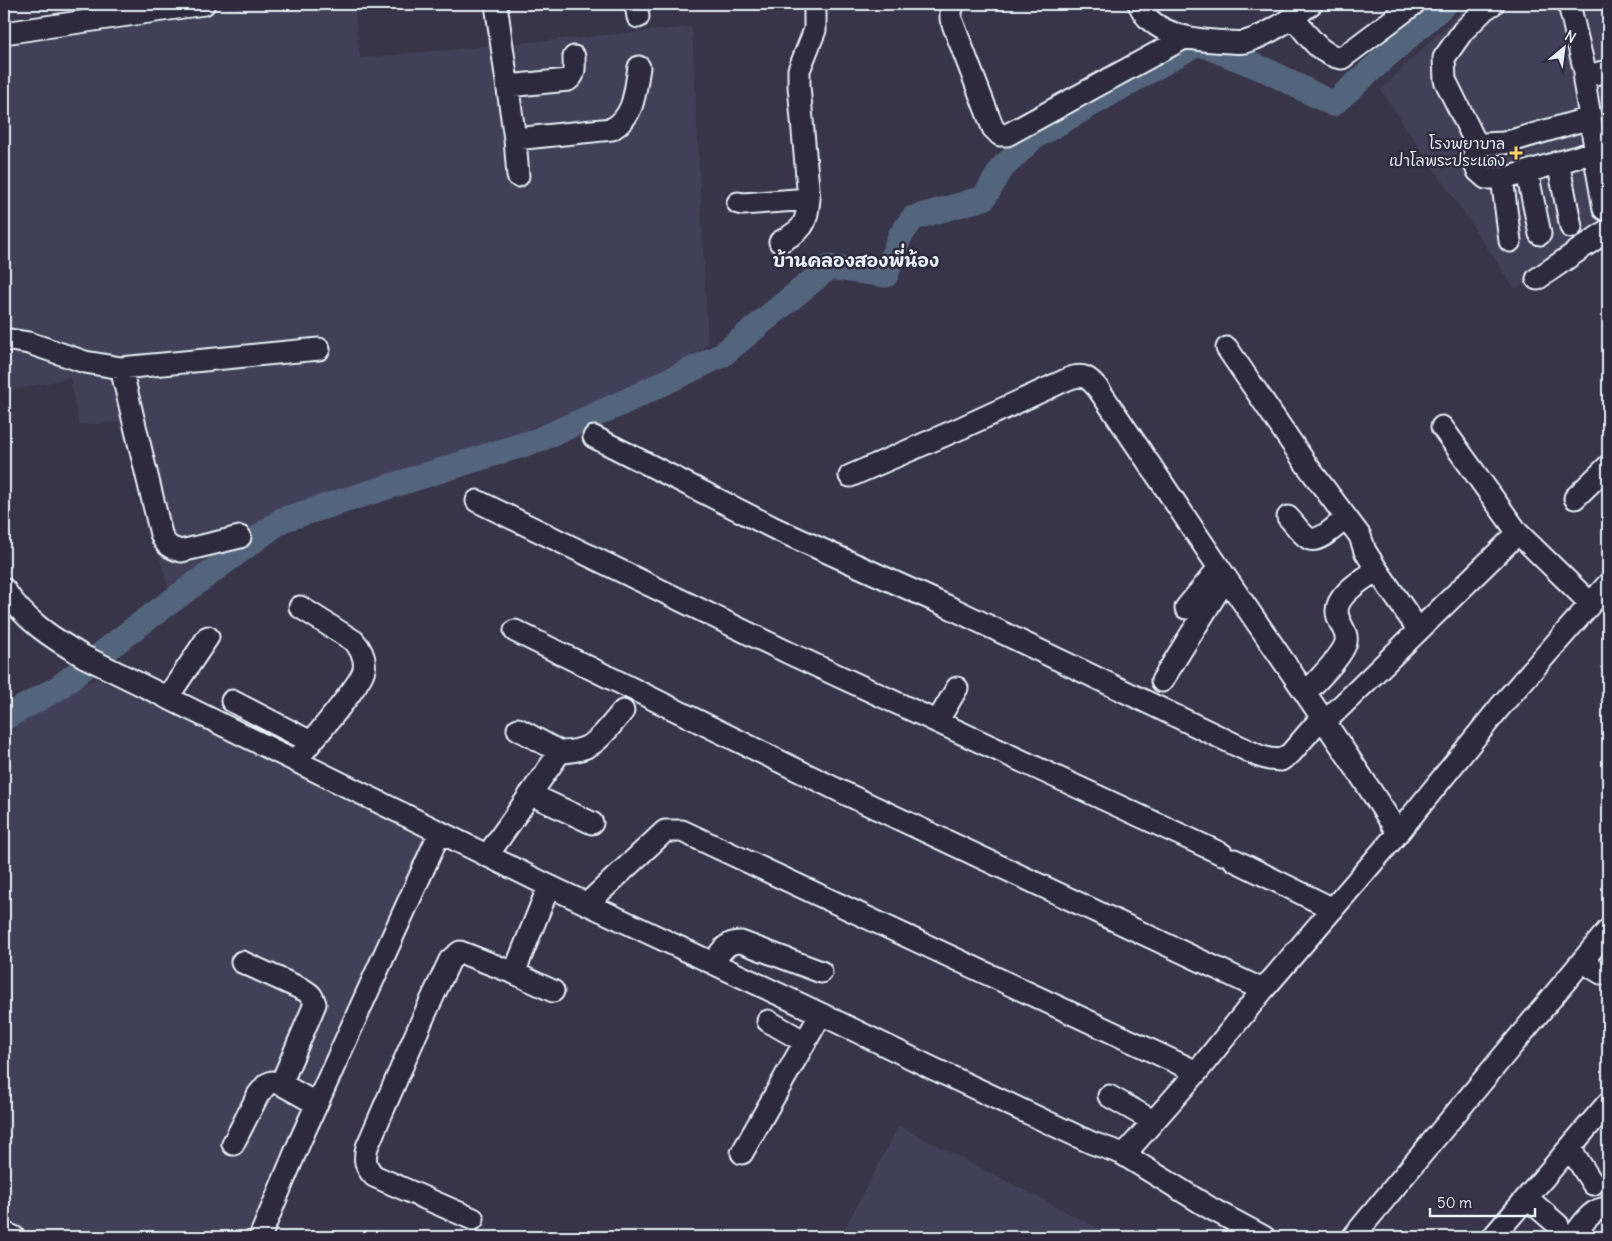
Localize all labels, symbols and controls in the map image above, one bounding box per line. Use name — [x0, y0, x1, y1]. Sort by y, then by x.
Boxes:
north arrow — [1540, 22, 1590, 72]
text: N — [1562, 26, 1579, 47]
place label: โรงพยาบาล เปาโลพระประแดง — [1389, 134, 1505, 170]
marker: โรงพยาบาล เปาโลพระประแดง — [1509, 146, 1523, 160]
district label: บ้านคลองสองพี่น้อง — [773, 243, 939, 272]
scale bar — [1430, 1186, 1534, 1218]
text: 50 m — [1437, 1193, 1472, 1212]

